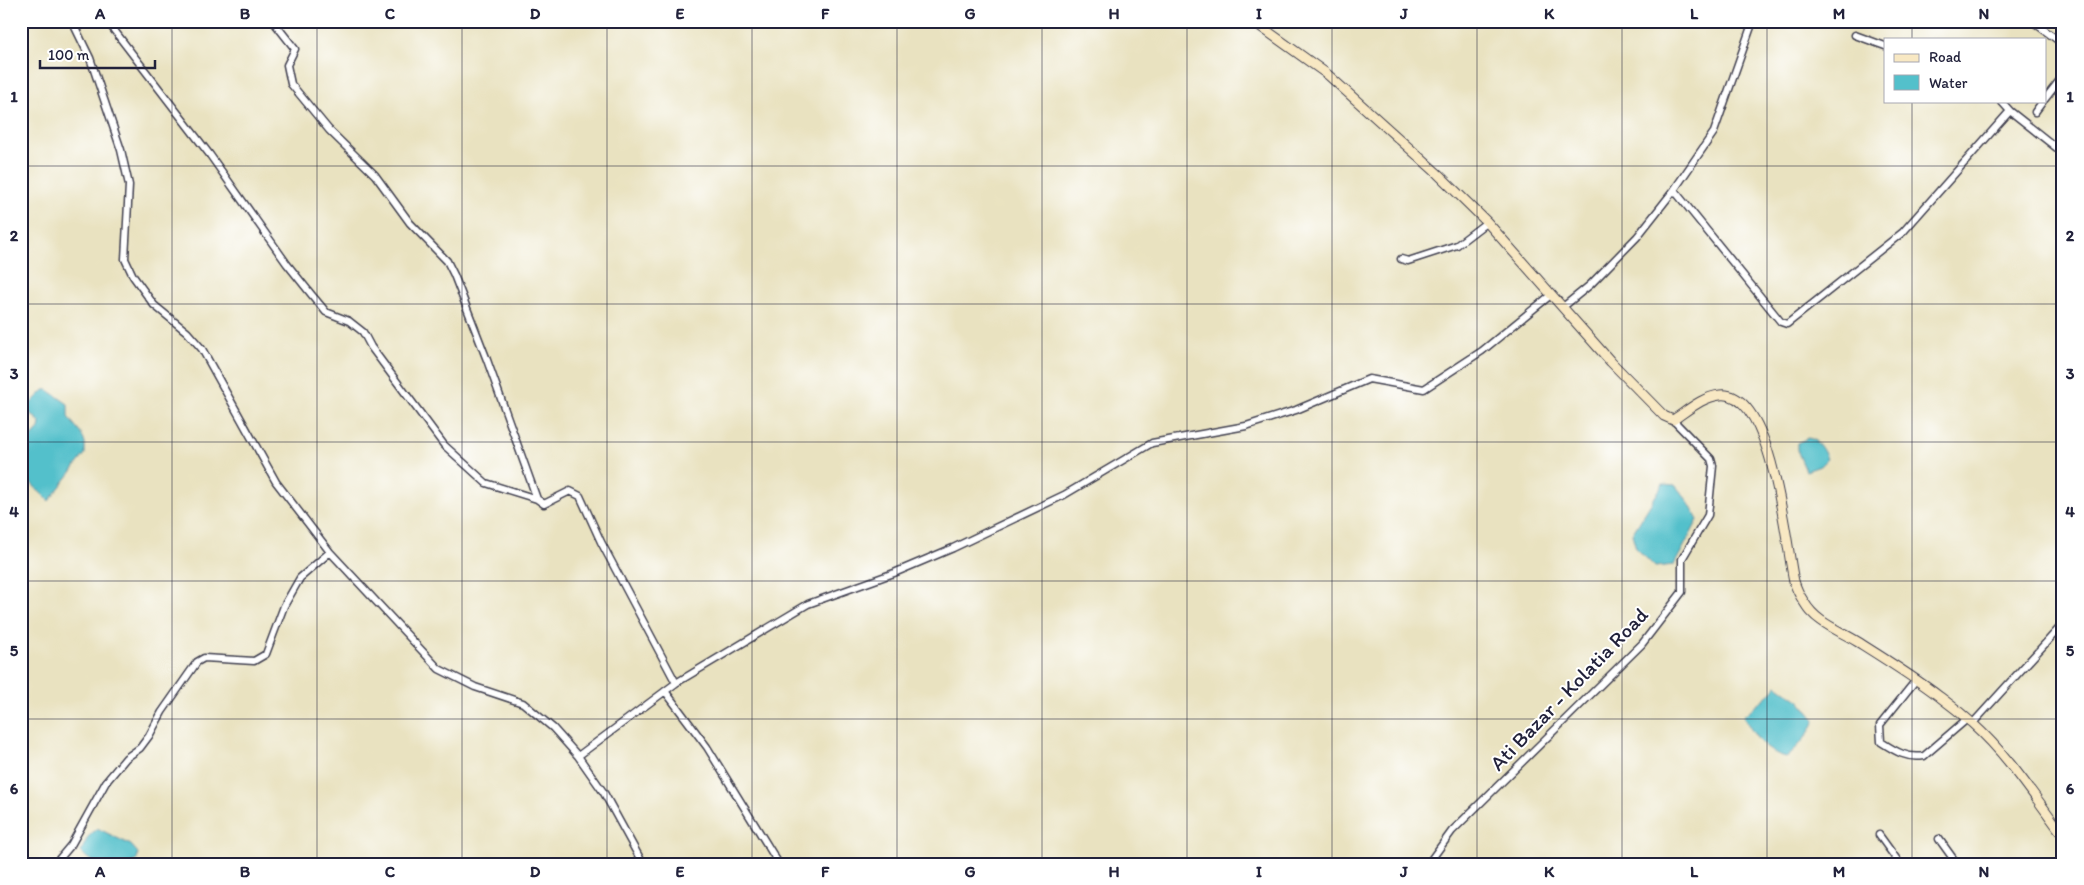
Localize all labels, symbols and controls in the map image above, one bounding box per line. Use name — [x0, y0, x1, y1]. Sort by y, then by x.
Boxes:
text: A — [94, 4, 106, 23]
text: B — [240, 4, 251, 23]
text: C — [385, 4, 396, 23]
text: D — [530, 4, 541, 23]
text: E — [676, 4, 685, 23]
text: F — [821, 4, 830, 23]
text: G — [964, 4, 976, 23]
text: H — [1108, 4, 1120, 23]
text: I — [1256, 4, 1262, 23]
text: J — [1399, 4, 1408, 23]
text: K — [1544, 4, 1555, 23]
text: L — [1690, 4, 1699, 23]
text: M — [1833, 4, 1845, 23]
text: N — [1979, 4, 1989, 23]
scale bar — [40, 38, 155, 70]
legend — [1884, 38, 2046, 102]
text: 100 m — [48, 46, 90, 64]
text: Road — [1929, 48, 1962, 66]
text: Water — [1929, 74, 1968, 92]
text: 1 — [10, 87, 18, 106]
text: 1 — [2066, 87, 2074, 106]
text: 2 — [10, 226, 19, 245]
text: 2 — [2066, 226, 2075, 245]
text: 3 — [10, 364, 19, 383]
text: 3 — [2066, 364, 2075, 383]
text: 4 — [9, 502, 19, 521]
text: 4 — [2065, 502, 2075, 521]
street label: Ati Bazar - Kolatia Road — [1484, 602, 1653, 775]
text: 5 — [10, 641, 19, 660]
text: 5 — [2066, 641, 2075, 660]
text: 6 — [10, 779, 19, 798]
text: 6 — [2066, 779, 2075, 798]
text: A — [94, 862, 106, 881]
text: B — [240, 862, 251, 881]
text: C — [385, 862, 396, 881]
text: D — [530, 862, 541, 881]
text: E — [676, 862, 685, 881]
text: F — [821, 862, 830, 881]
text: G — [964, 862, 976, 881]
text: H — [1108, 862, 1120, 881]
text: I — [1256, 862, 1262, 881]
text: J — [1399, 862, 1408, 881]
text: K — [1544, 862, 1555, 881]
text: L — [1690, 862, 1699, 881]
text: M — [1833, 862, 1845, 881]
text: N — [1979, 862, 1989, 881]

